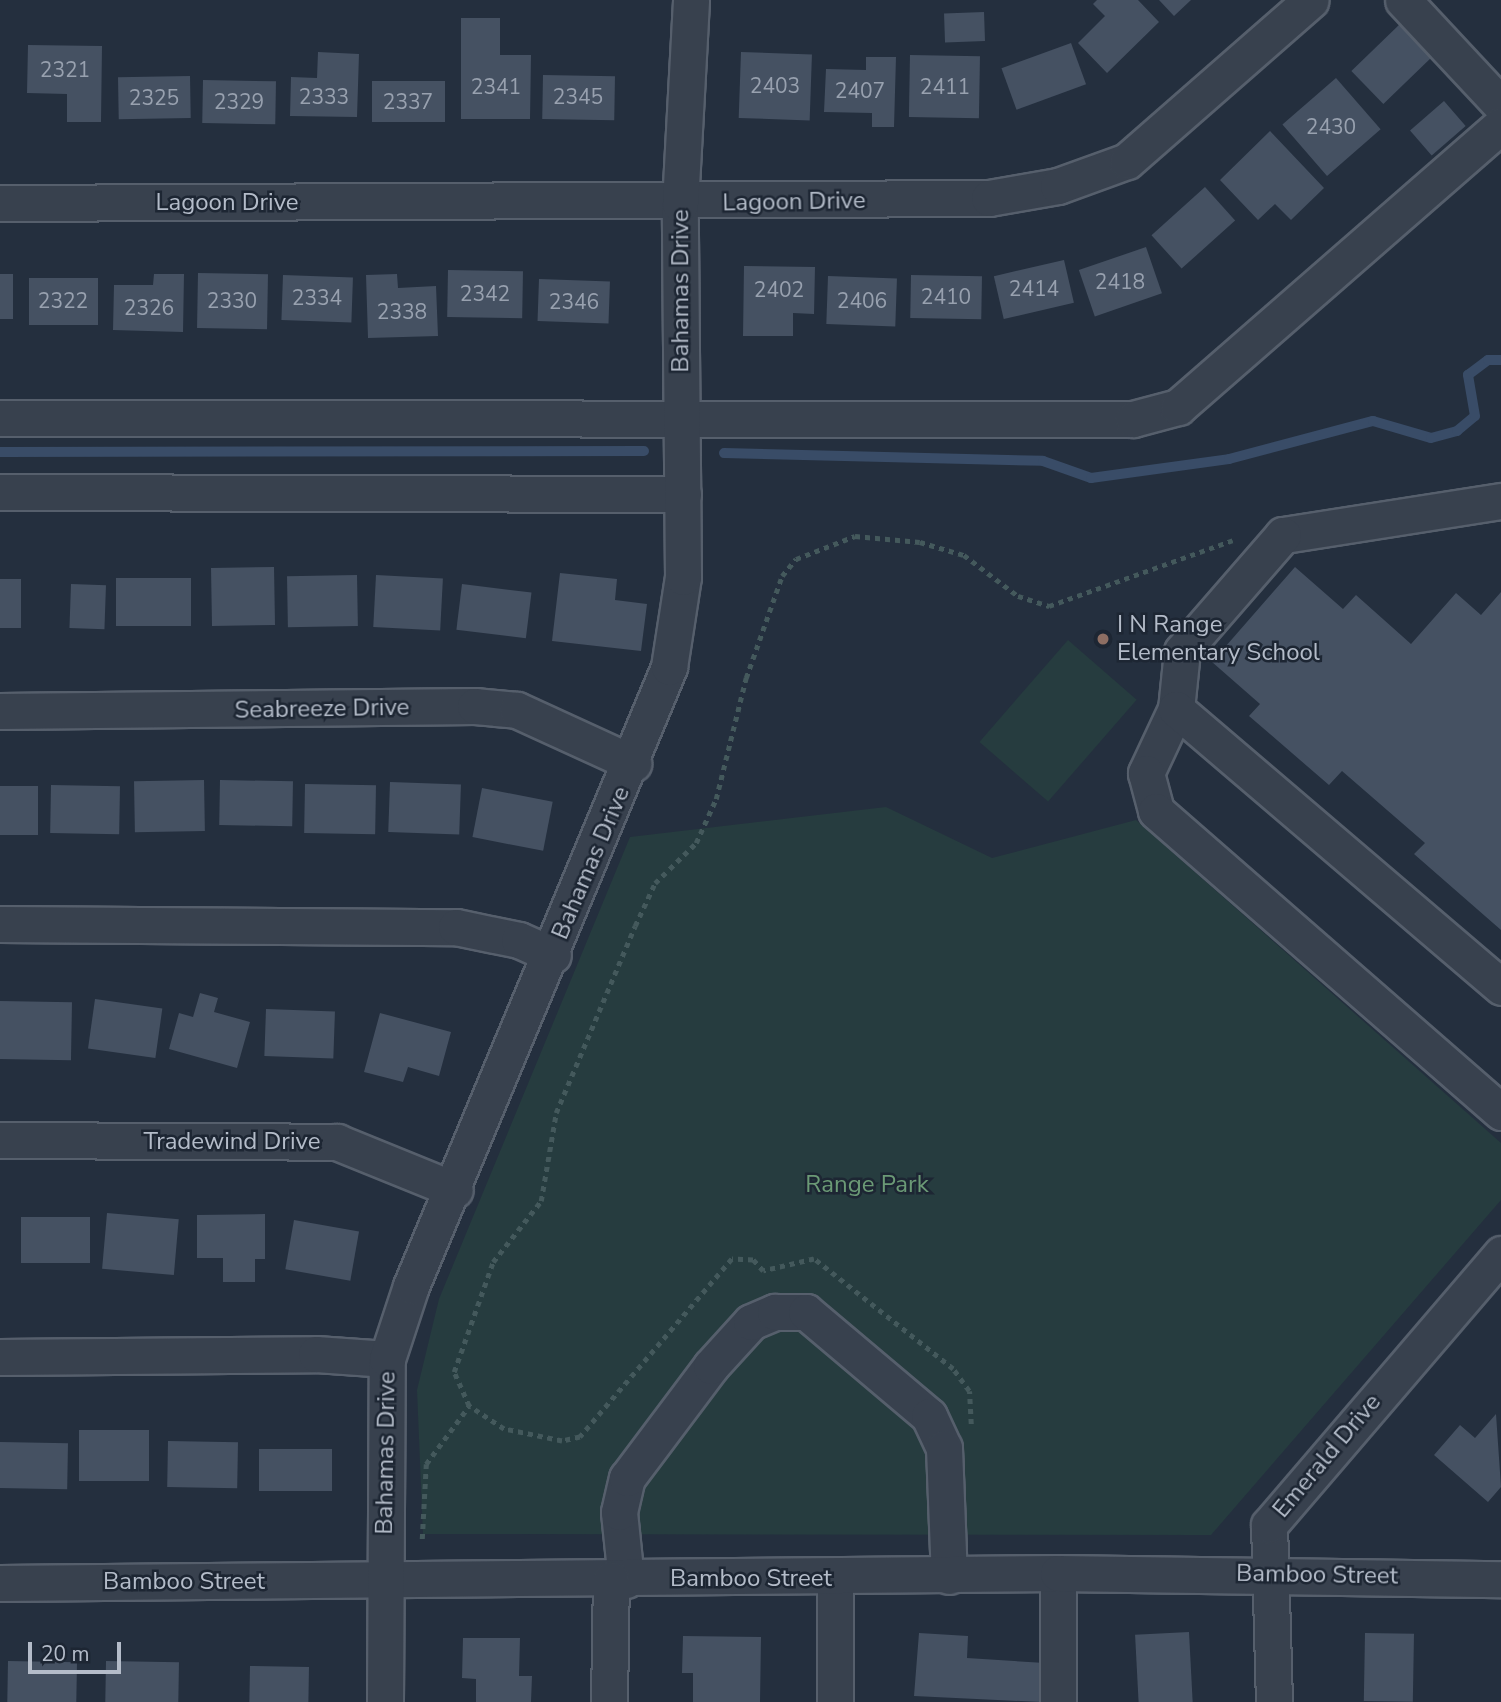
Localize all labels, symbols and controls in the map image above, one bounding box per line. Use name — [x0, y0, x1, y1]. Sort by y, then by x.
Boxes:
house number: 2321 — [40, 57, 90, 83]
house number: 2403 — [750, 73, 800, 99]
house number: 2341 — [471, 74, 521, 100]
house number: 2411 — [920, 74, 970, 100]
house number: 2407 — [835, 78, 885, 104]
house number: 2333 — [299, 84, 349, 110]
house number: 2345 — [553, 84, 603, 110]
house number: 2325 — [129, 85, 179, 111]
house number: 2329 — [214, 89, 264, 115]
house number: 2337 — [383, 89, 433, 115]
house number: 2430 — [1306, 114, 1356, 140]
street label: Lagoon Drive — [722, 186, 866, 218]
street label: Lagoon Drive — [155, 189, 299, 217]
street label: Bahamas Drive — [667, 209, 695, 373]
house number: 2418 — [1095, 269, 1145, 295]
house number: 2414 — [1009, 276, 1059, 302]
house number: 2402 — [754, 277, 804, 303]
house number: 2342 — [460, 281, 510, 307]
house number: 2410 — [921, 284, 971, 310]
house number: 2334 — [292, 285, 342, 311]
house number: 2322 — [38, 288, 88, 314]
house number: 2330 — [207, 288, 257, 314]
house number: 2406 — [837, 288, 887, 314]
house number: 2346 — [549, 289, 599, 315]
house number: 2326 — [124, 295, 174, 321]
house number: 2338 — [377, 299, 427, 325]
place label: I N Range Elementary School — [1117, 611, 1320, 667]
marker: I N Range Elementary School — [1095, 631, 1111, 647]
street label: Seabreeze Drive — [234, 693, 410, 725]
street label: Bahamas Drive — [546, 782, 636, 944]
street label: Tradewind Drive — [144, 1128, 320, 1156]
park label: Range Park — [805, 1171, 929, 1199]
street label: Bahamas Drive — [370, 1371, 402, 1535]
street label: Emerald Drive — [1267, 1388, 1387, 1524]
street label: Bamboo Street — [1236, 1559, 1398, 1591]
street label: Bamboo Street — [670, 1565, 832, 1593]
street label: Bamboo Street — [103, 1568, 265, 1596]
scale bar — [32, 1628, 124, 1672]
text: 20 m — [41, 1640, 90, 1668]

